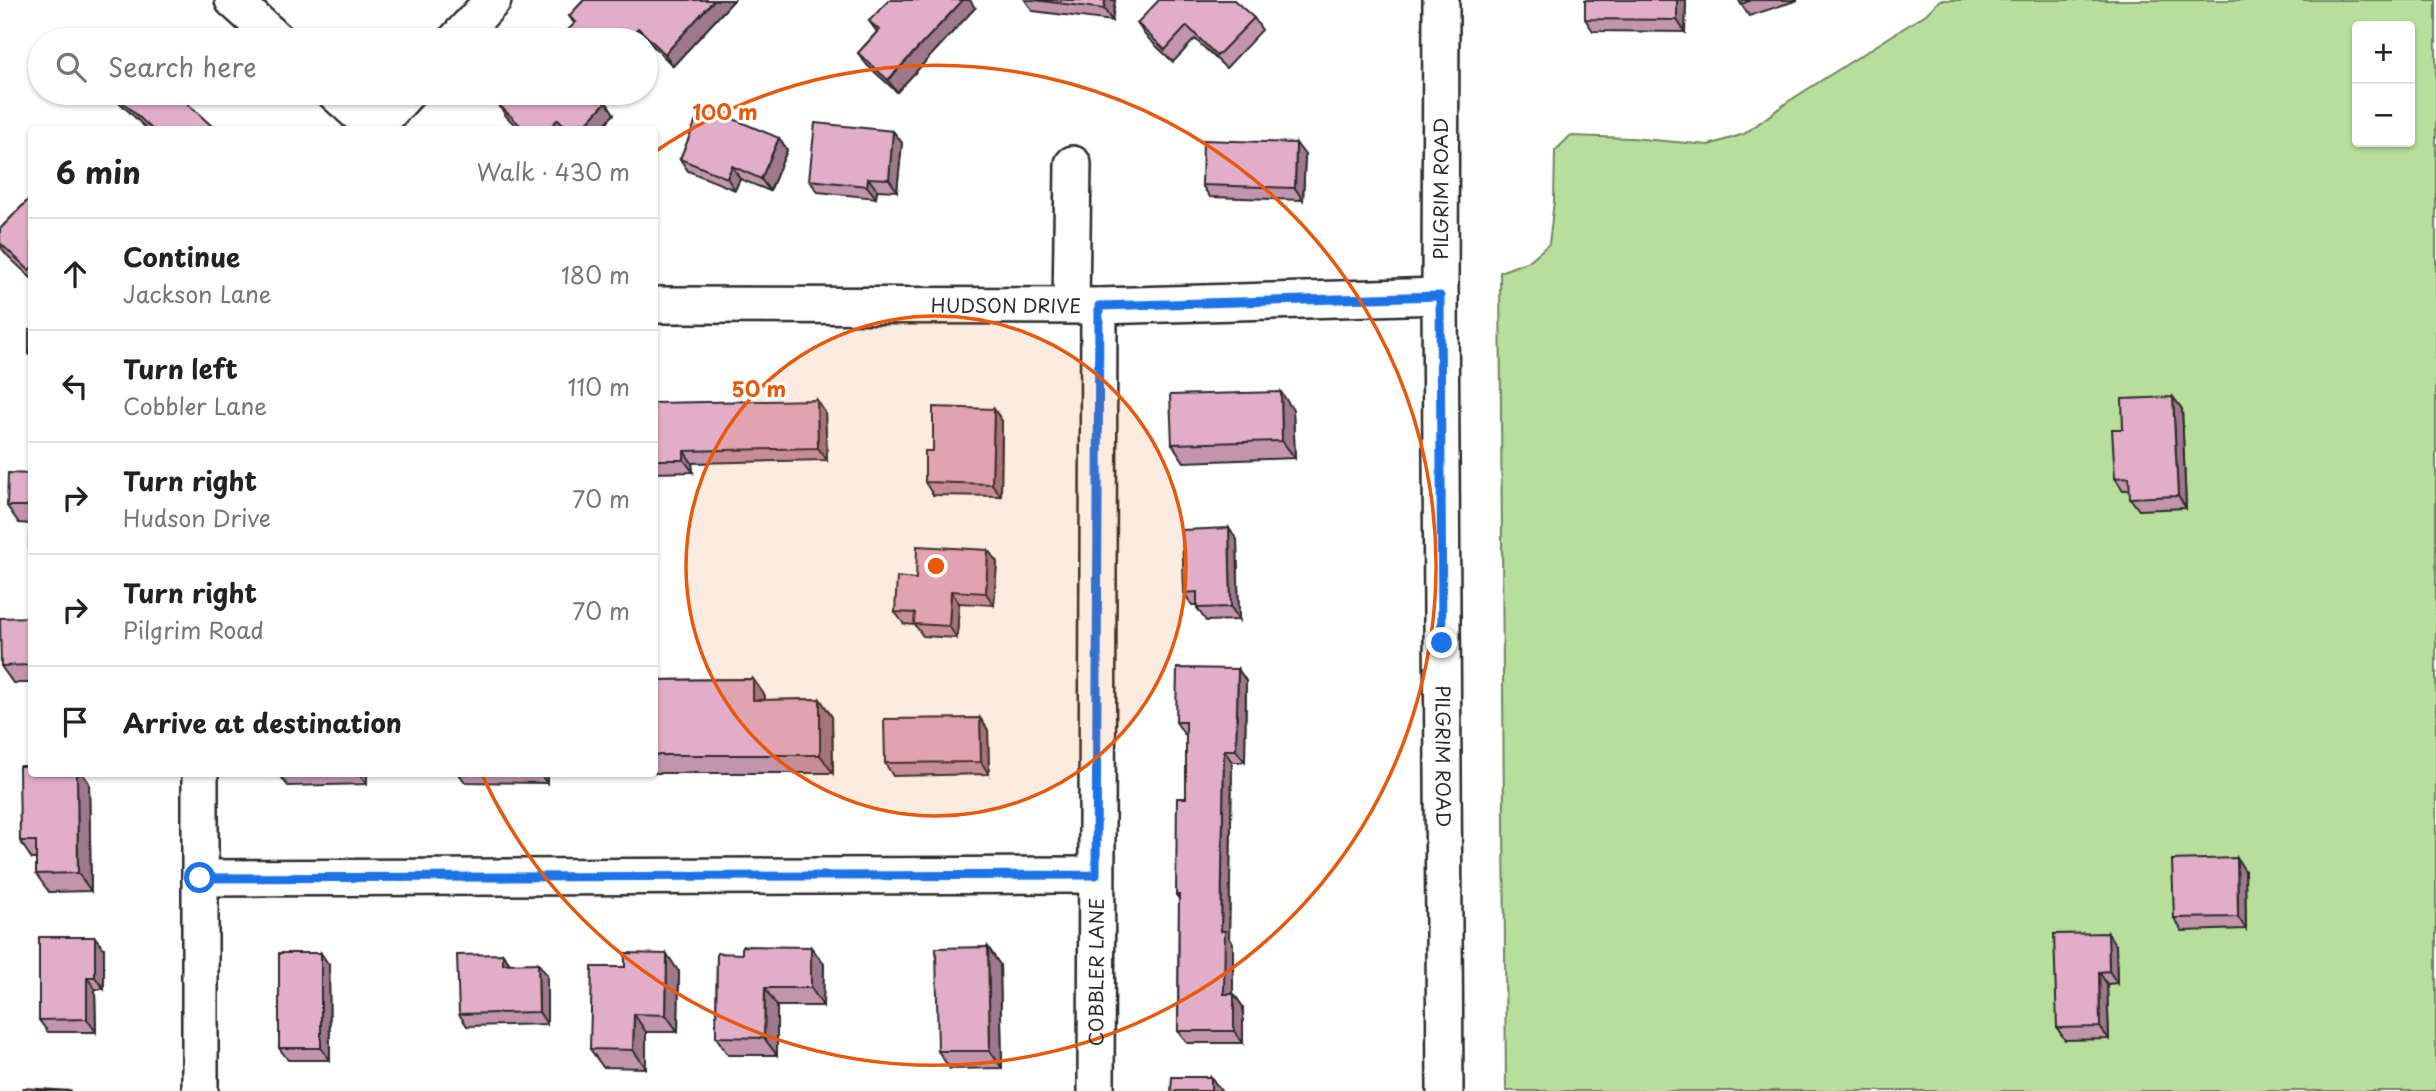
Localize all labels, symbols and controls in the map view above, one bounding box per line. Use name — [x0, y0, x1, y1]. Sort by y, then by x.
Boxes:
map controls — [2352, 21, 2415, 147]
button: + — [2352, 21, 2415, 84]
search box — [28, 28, 658, 105]
text: Search here — [108, 47, 257, 86]
icon: search — [52, 48, 90, 86]
button: − — [2352, 84, 2415, 147]
text: 100 m — [692, 95, 758, 127]
street label: PILGRIM ROAD — [1426, 118, 1454, 260]
text: 6 min — [56, 149, 141, 194]
text: Walk · 430 m — [477, 154, 630, 189]
text: Continue — [123, 237, 240, 276]
icon: ahead — [56, 255, 94, 293]
text: 180 m — [561, 257, 630, 292]
text: Jackson Lane — [123, 276, 272, 311]
street label: HUDSON DRIVE — [931, 291, 1081, 319]
text: Turn left — [123, 349, 238, 388]
icon: left — [56, 367, 94, 405]
text: 110 m — [568, 369, 630, 404]
text: 50 m — [732, 372, 786, 404]
text: Cobbler Lane — [123, 388, 267, 423]
text: Turn right — [123, 461, 257, 500]
icon: right — [56, 479, 94, 517]
text: 70 m — [572, 481, 630, 516]
text: Hudson Drive — [123, 500, 271, 535]
centre of rings — [924, 554, 948, 578]
text: Turn right — [123, 573, 257, 612]
icon: right — [56, 591, 94, 629]
text: 70 m — [572, 593, 630, 628]
text: Pilgrim Road — [123, 612, 264, 647]
route end — [1426, 627, 1457, 658]
street label: PILGRIM ROAD — [1429, 685, 1458, 827]
icon: arrive — [56, 703, 94, 741]
text: Arrive at destination — [123, 703, 402, 742]
route start — [184, 862, 215, 893]
street label: COBBLER LANE — [1081, 898, 1110, 1046]

